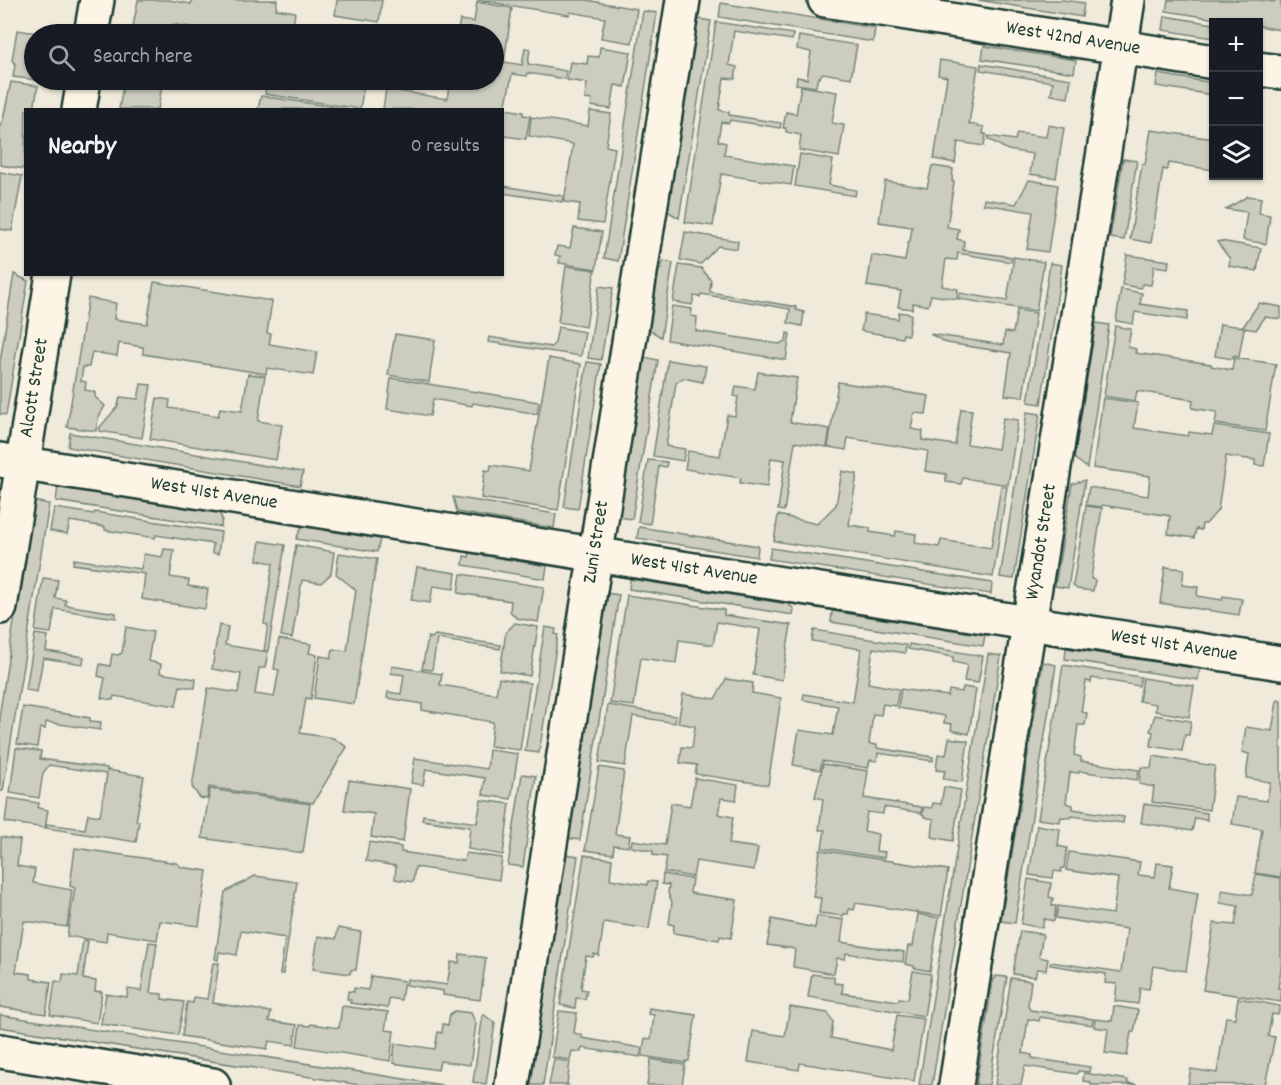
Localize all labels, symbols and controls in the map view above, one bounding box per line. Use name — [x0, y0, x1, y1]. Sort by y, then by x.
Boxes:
street label: West 42nd Avenue — [1004, 15, 1142, 63]
map controls — [1209, 18, 1263, 180]
button: + — [1209, 18, 1263, 72]
search box — [24, 24, 504, 90]
icon: search — [45, 41, 78, 74]
text: Search here — [93, 42, 192, 73]
button: − — [1209, 72, 1263, 126]
button: layers — [1209, 126, 1263, 180]
text: Nearby — [48, 129, 116, 166]
text: 0 results — [411, 133, 480, 161]
street label: Alcott Street — [13, 336, 57, 440]
street label: West 41st Avenue — [148, 470, 280, 518]
street label: Wyandot Street — [1019, 482, 1065, 602]
street label: Zuni Street — [577, 499, 617, 585]
street label: West 41st Avenue — [628, 546, 760, 594]
street label: West 41st Avenue — [1108, 622, 1240, 670]

